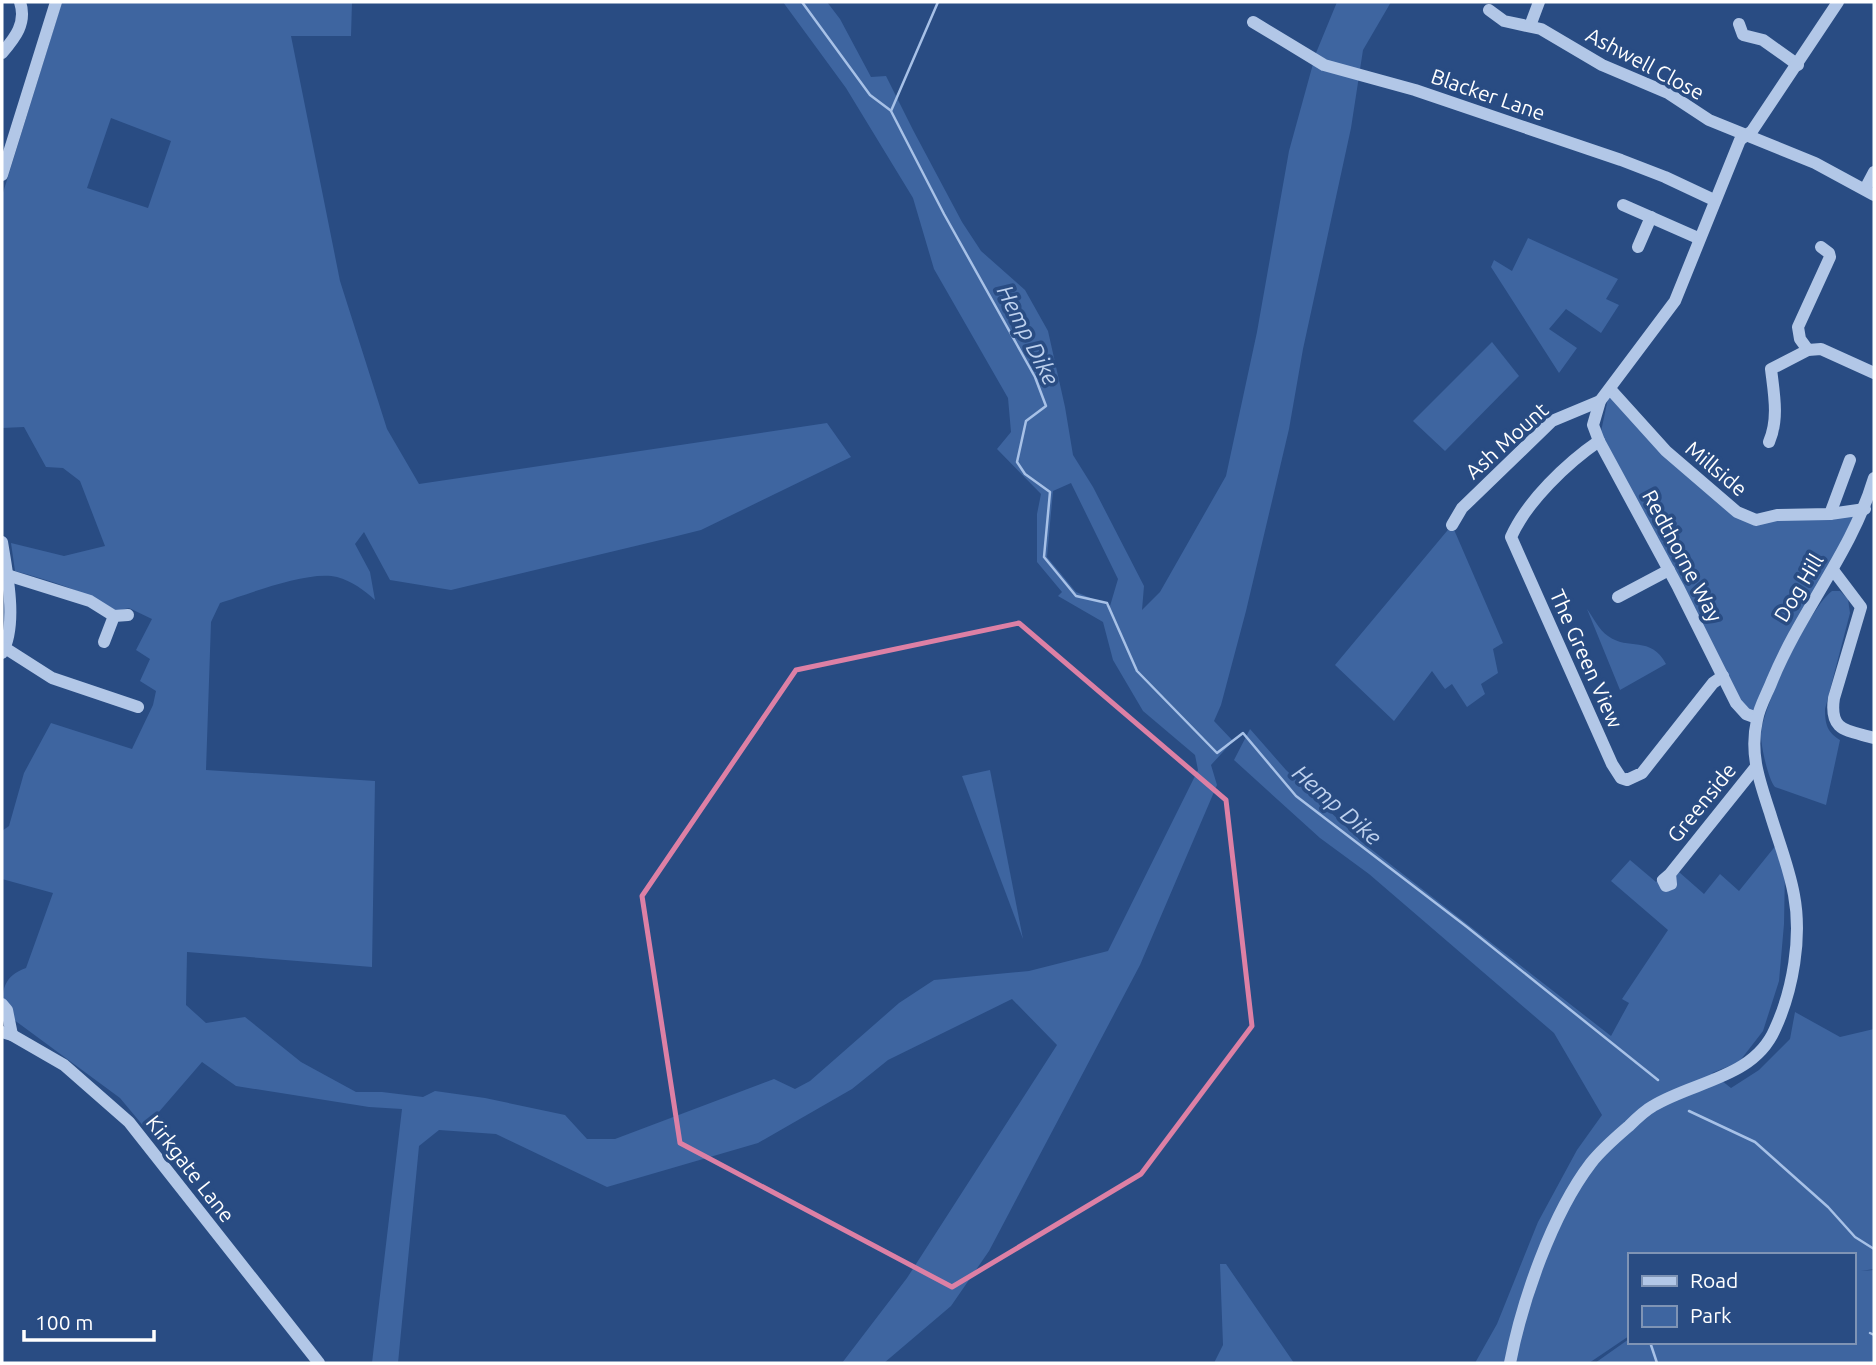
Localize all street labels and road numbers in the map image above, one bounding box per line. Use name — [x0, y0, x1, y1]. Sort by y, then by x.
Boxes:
street label: Ashwell Close — [1582, 22, 1709, 104]
street label: Blacker Lane — [1428, 63, 1549, 125]
street label: Ash Mount — [1460, 397, 1552, 484]
street label: Millside — [1681, 436, 1752, 501]
street label: Redthorne Way — [1638, 486, 1728, 625]
street label: Dog Hill — [1769, 549, 1828, 626]
street label: The Green View — [1546, 586, 1628, 731]
street label: Greenside — [1662, 758, 1740, 847]
street label: Kirkgate Lane — [142, 1110, 240, 1227]

